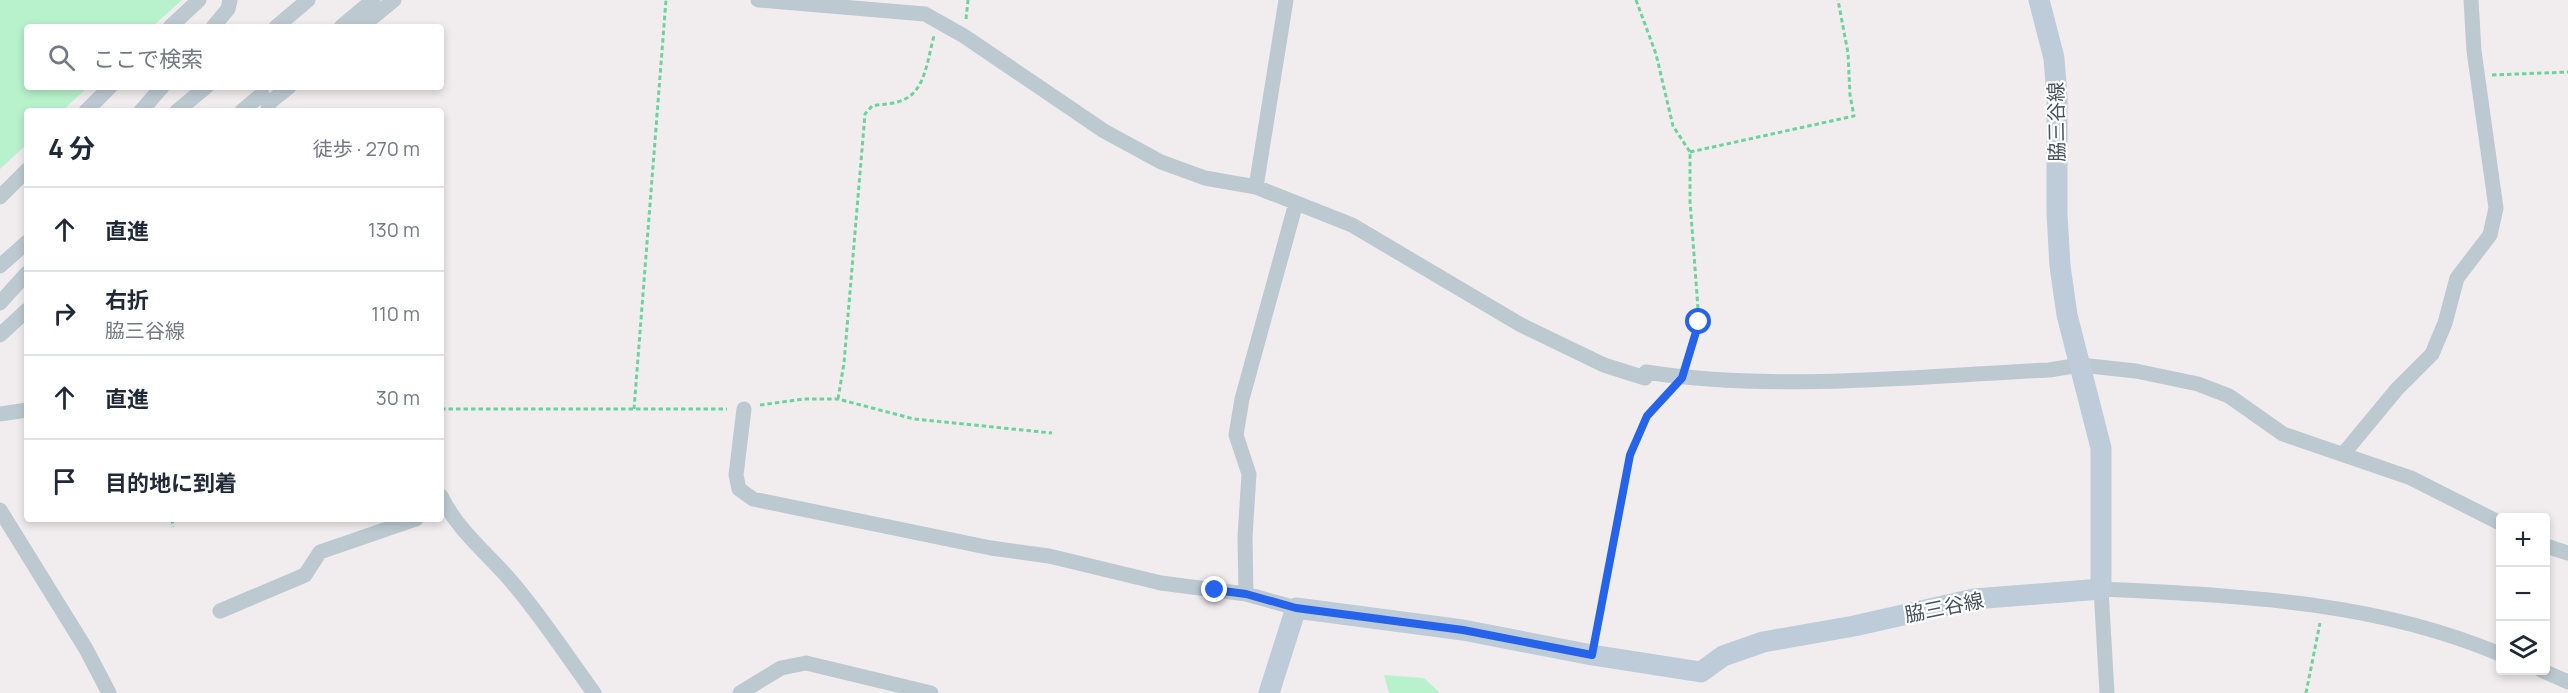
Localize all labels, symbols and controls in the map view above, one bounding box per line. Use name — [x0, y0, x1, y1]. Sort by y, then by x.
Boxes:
search box — [24, 24, 444, 90]
icon: search — [45, 41, 78, 74]
text: ここで検索 — [93, 44, 203, 74]
street label: 脇三谷線 — [2042, 82, 2070, 162]
text: 4 分 — [48, 130, 95, 166]
text: 徒歩 · 270 m — [313, 135, 420, 162]
icon: ahead — [48, 213, 81, 246]
text: 直進 — [105, 216, 149, 246]
text: 130 m — [368, 216, 420, 243]
text: 右折 — [105, 285, 149, 315]
icon: right — [48, 297, 81, 330]
text: 110 m — [371, 300, 420, 327]
route start — [1685, 308, 1711, 334]
text: 脇三谷線 — [105, 317, 185, 344]
icon: ahead — [48, 381, 81, 414]
text: 直進 — [105, 384, 149, 414]
text: 30 m — [376, 384, 420, 411]
icon: arrive — [48, 465, 81, 498]
text: 目的地に到着 — [105, 468, 237, 498]
map controls — [2496, 513, 2550, 675]
button: + — [2496, 513, 2550, 567]
button: − — [2496, 567, 2550, 621]
route end — [1201, 576, 1227, 602]
street label: 脇三谷線 — [1902, 586, 1986, 628]
button: layers — [2496, 621, 2550, 675]

